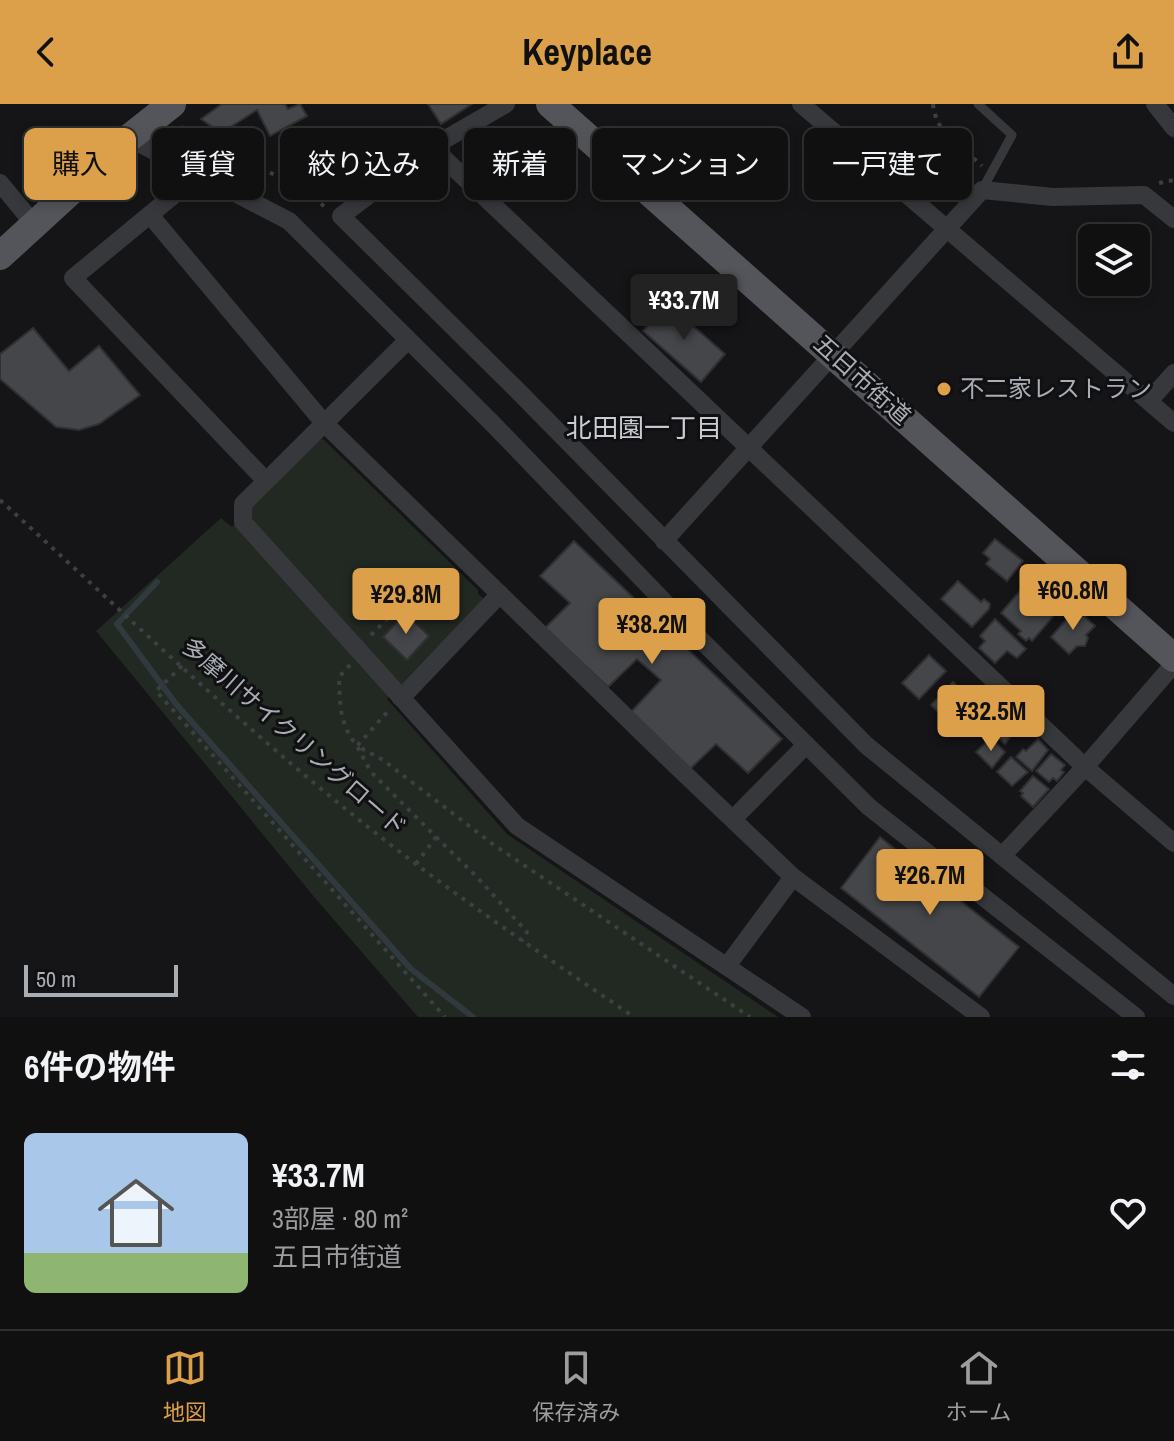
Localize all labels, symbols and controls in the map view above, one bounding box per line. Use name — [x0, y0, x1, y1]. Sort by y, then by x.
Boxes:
text: Keyplace — [522, 28, 652, 76]
icon: back — [24, 30, 68, 74]
icon: share — [1106, 30, 1150, 74]
chip: 購入 — [24, 128, 136, 200]
chip: 賃貸 — [152, 128, 264, 200]
chip: 絞り込み — [280, 128, 448, 200]
chip: 新着 — [464, 128, 576, 200]
chip: マンション — [592, 128, 788, 200]
chip: 一戸建て — [804, 128, 972, 200]
map controls — [1078, 224, 1150, 296]
button: layers — [1078, 224, 1150, 296]
pin: ¥33.7M — [619, 274, 749, 342]
text: ¥33.7M — [648, 282, 720, 317]
street label: 五日市街道 — [807, 327, 918, 431]
place label: 不二家レストラン — [960, 372, 1152, 404]
marker: 不二家レストラン — [935, 380, 953, 398]
district label: 北田園一丁目 — [566, 410, 722, 445]
pin: ¥60.8M — [1008, 564, 1138, 632]
pin: ¥29.8M — [341, 568, 471, 636]
text: ¥60.8M — [1037, 572, 1109, 607]
text: ¥29.8M — [370, 576, 442, 611]
pin: ¥38.2M — [587, 598, 717, 666]
text: ¥38.2M — [616, 606, 688, 641]
street label: 多摩川サイクリングロード — [176, 630, 414, 843]
pin: ¥32.5M — [926, 685, 1056, 753]
text: ¥32.5M — [955, 693, 1027, 728]
pin: ¥26.7M — [865, 849, 995, 917]
text: ¥26.7M — [894, 857, 966, 892]
scale bar — [24, 961, 178, 997]
text: 50 m — [36, 964, 76, 994]
icon: filters — [1106, 1043, 1150, 1087]
text: 6件の物件 — [24, 1044, 176, 1090]
text: ¥33.7M — [272, 1152, 365, 1198]
icon: home — [88, 1165, 184, 1261]
icon: heart — [1106, 1191, 1150, 1235]
text: 3部屋 · 80 m² — [272, 1201, 408, 1236]
text: 五日市街道 — [272, 1239, 402, 1274]
tab: 地図 — [163, 1346, 207, 1427]
tab: 保存済み — [532, 1346, 620, 1427]
tab: ホーム — [946, 1346, 1011, 1427]

